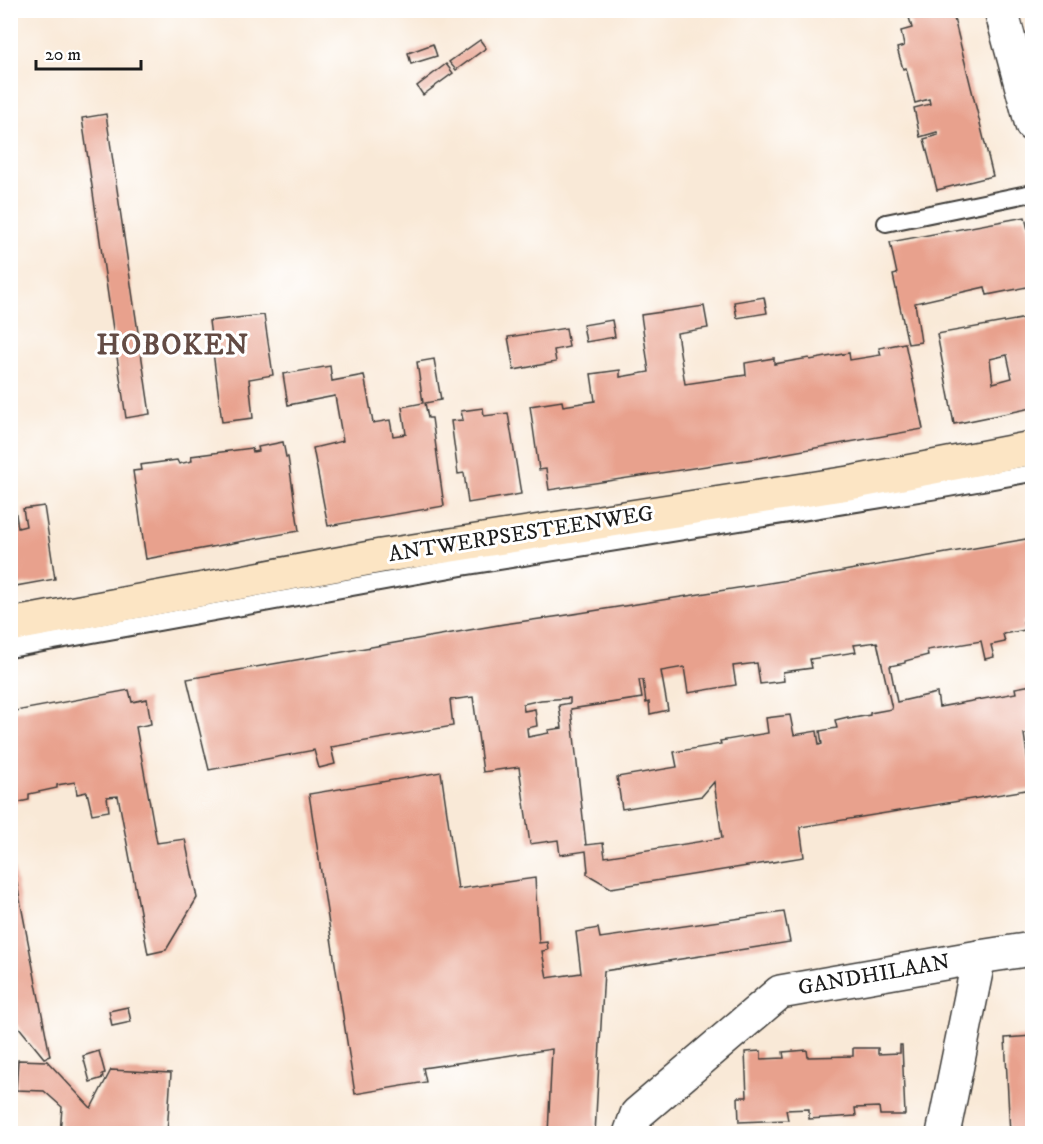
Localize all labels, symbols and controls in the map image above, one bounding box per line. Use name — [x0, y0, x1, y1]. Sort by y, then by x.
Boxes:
scale bar — [36, 33, 141, 71]
text: 20 m — [45, 44, 81, 66]
district label: HOBOKEN — [97, 328, 249, 363]
street label: ANTWERPSESTEENWEG — [387, 500, 655, 568]
street label: GANDHILAAN — [796, 948, 952, 1002]

